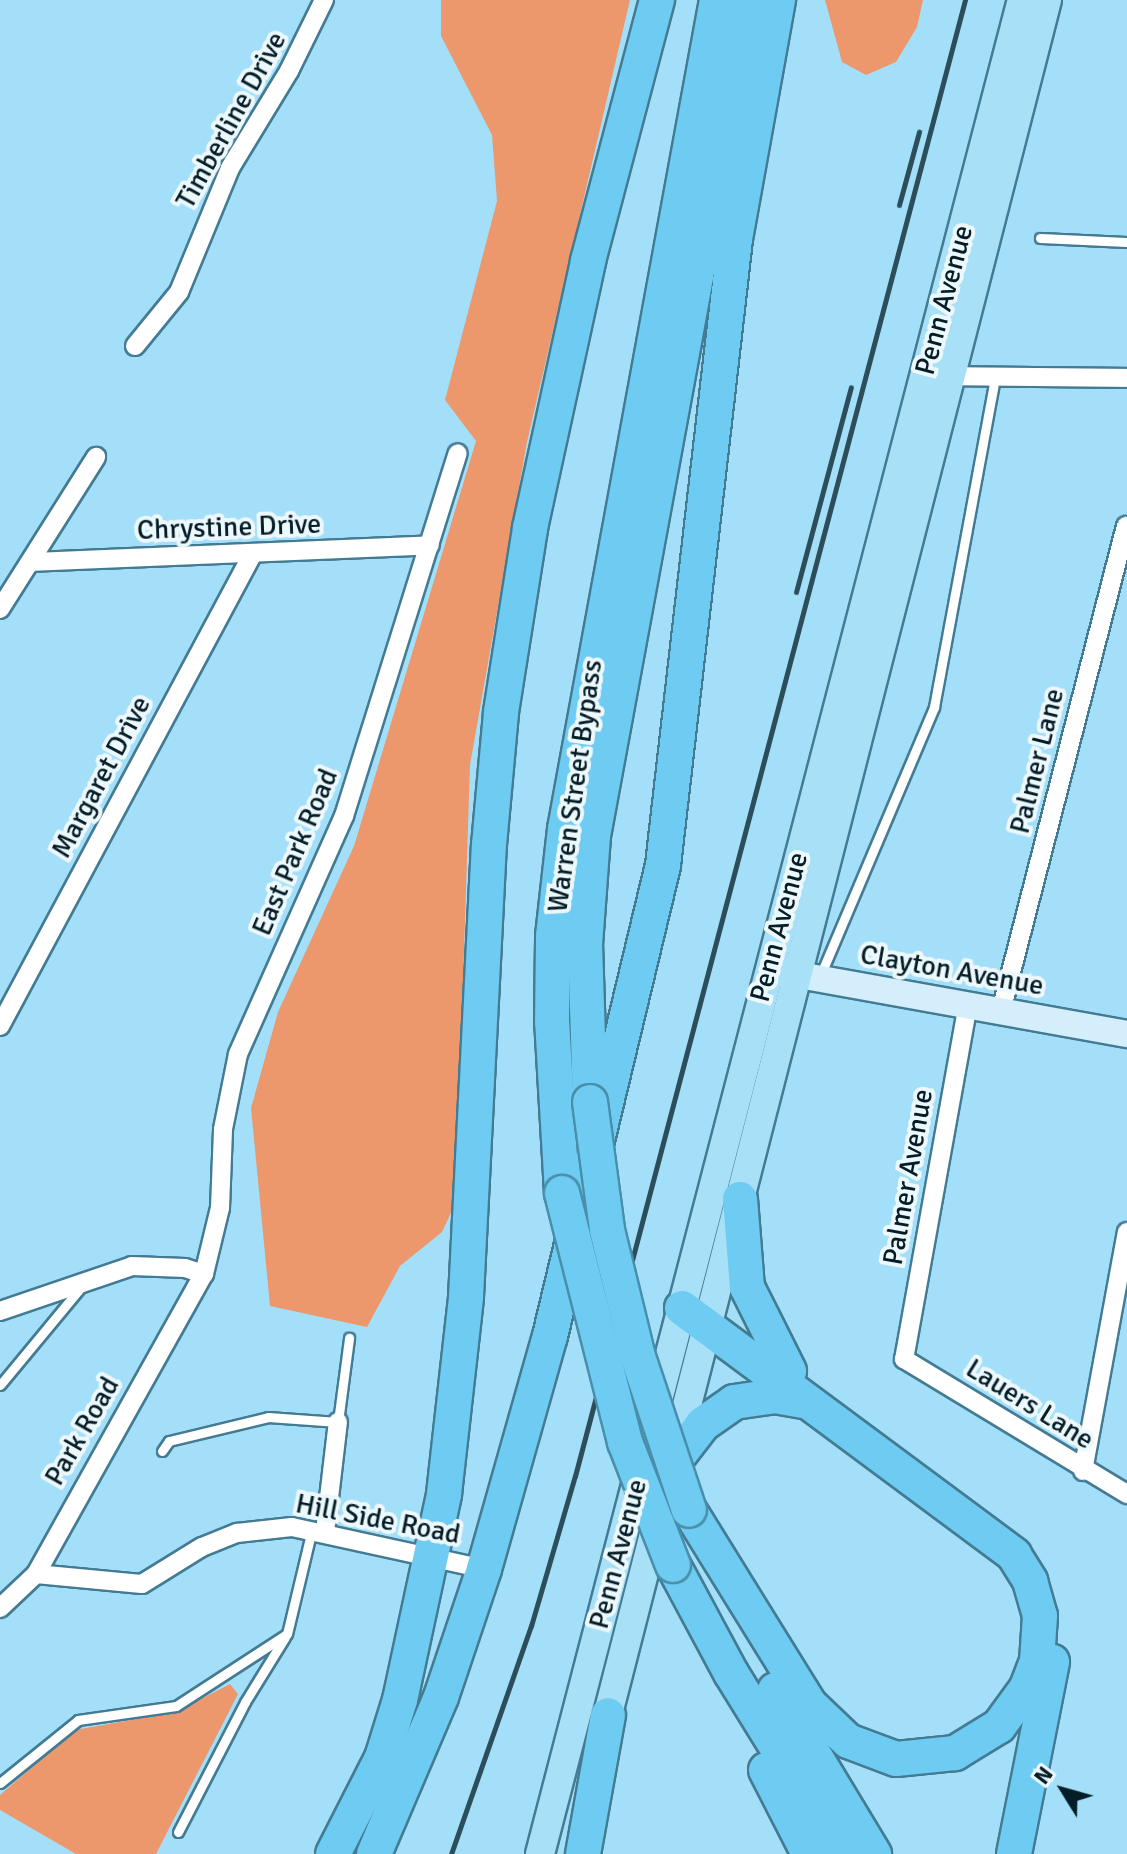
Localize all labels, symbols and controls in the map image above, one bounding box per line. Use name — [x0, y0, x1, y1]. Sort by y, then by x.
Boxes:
street label: Timberline Drive — [169, 26, 293, 214]
street label: Penn Avenue — [908, 222, 980, 378]
street label: Chrystine Drive — [136, 507, 322, 547]
street label: Warren Street Bypass — [541, 658, 609, 914]
street label: Palmer Lane — [1003, 685, 1071, 837]
street label: Margaret Drive — [44, 690, 158, 864]
street label: East Park Road — [245, 764, 345, 940]
street label: Penn Avenue — [743, 849, 815, 1005]
street label: Clayton Avenue — [858, 937, 1046, 1003]
street label: Palmer Avenue — [876, 1086, 940, 1268]
street label: Lauers Lane — [960, 1352, 1100, 1456]
street label: Park Road — [37, 1371, 127, 1491]
street label: Penn Avenue — [582, 1476, 654, 1632]
street label: Hill Side Road — [293, 1487, 463, 1551]
north arrow — [1023, 1750, 1103, 1830]
text: N — [1028, 1761, 1059, 1789]

